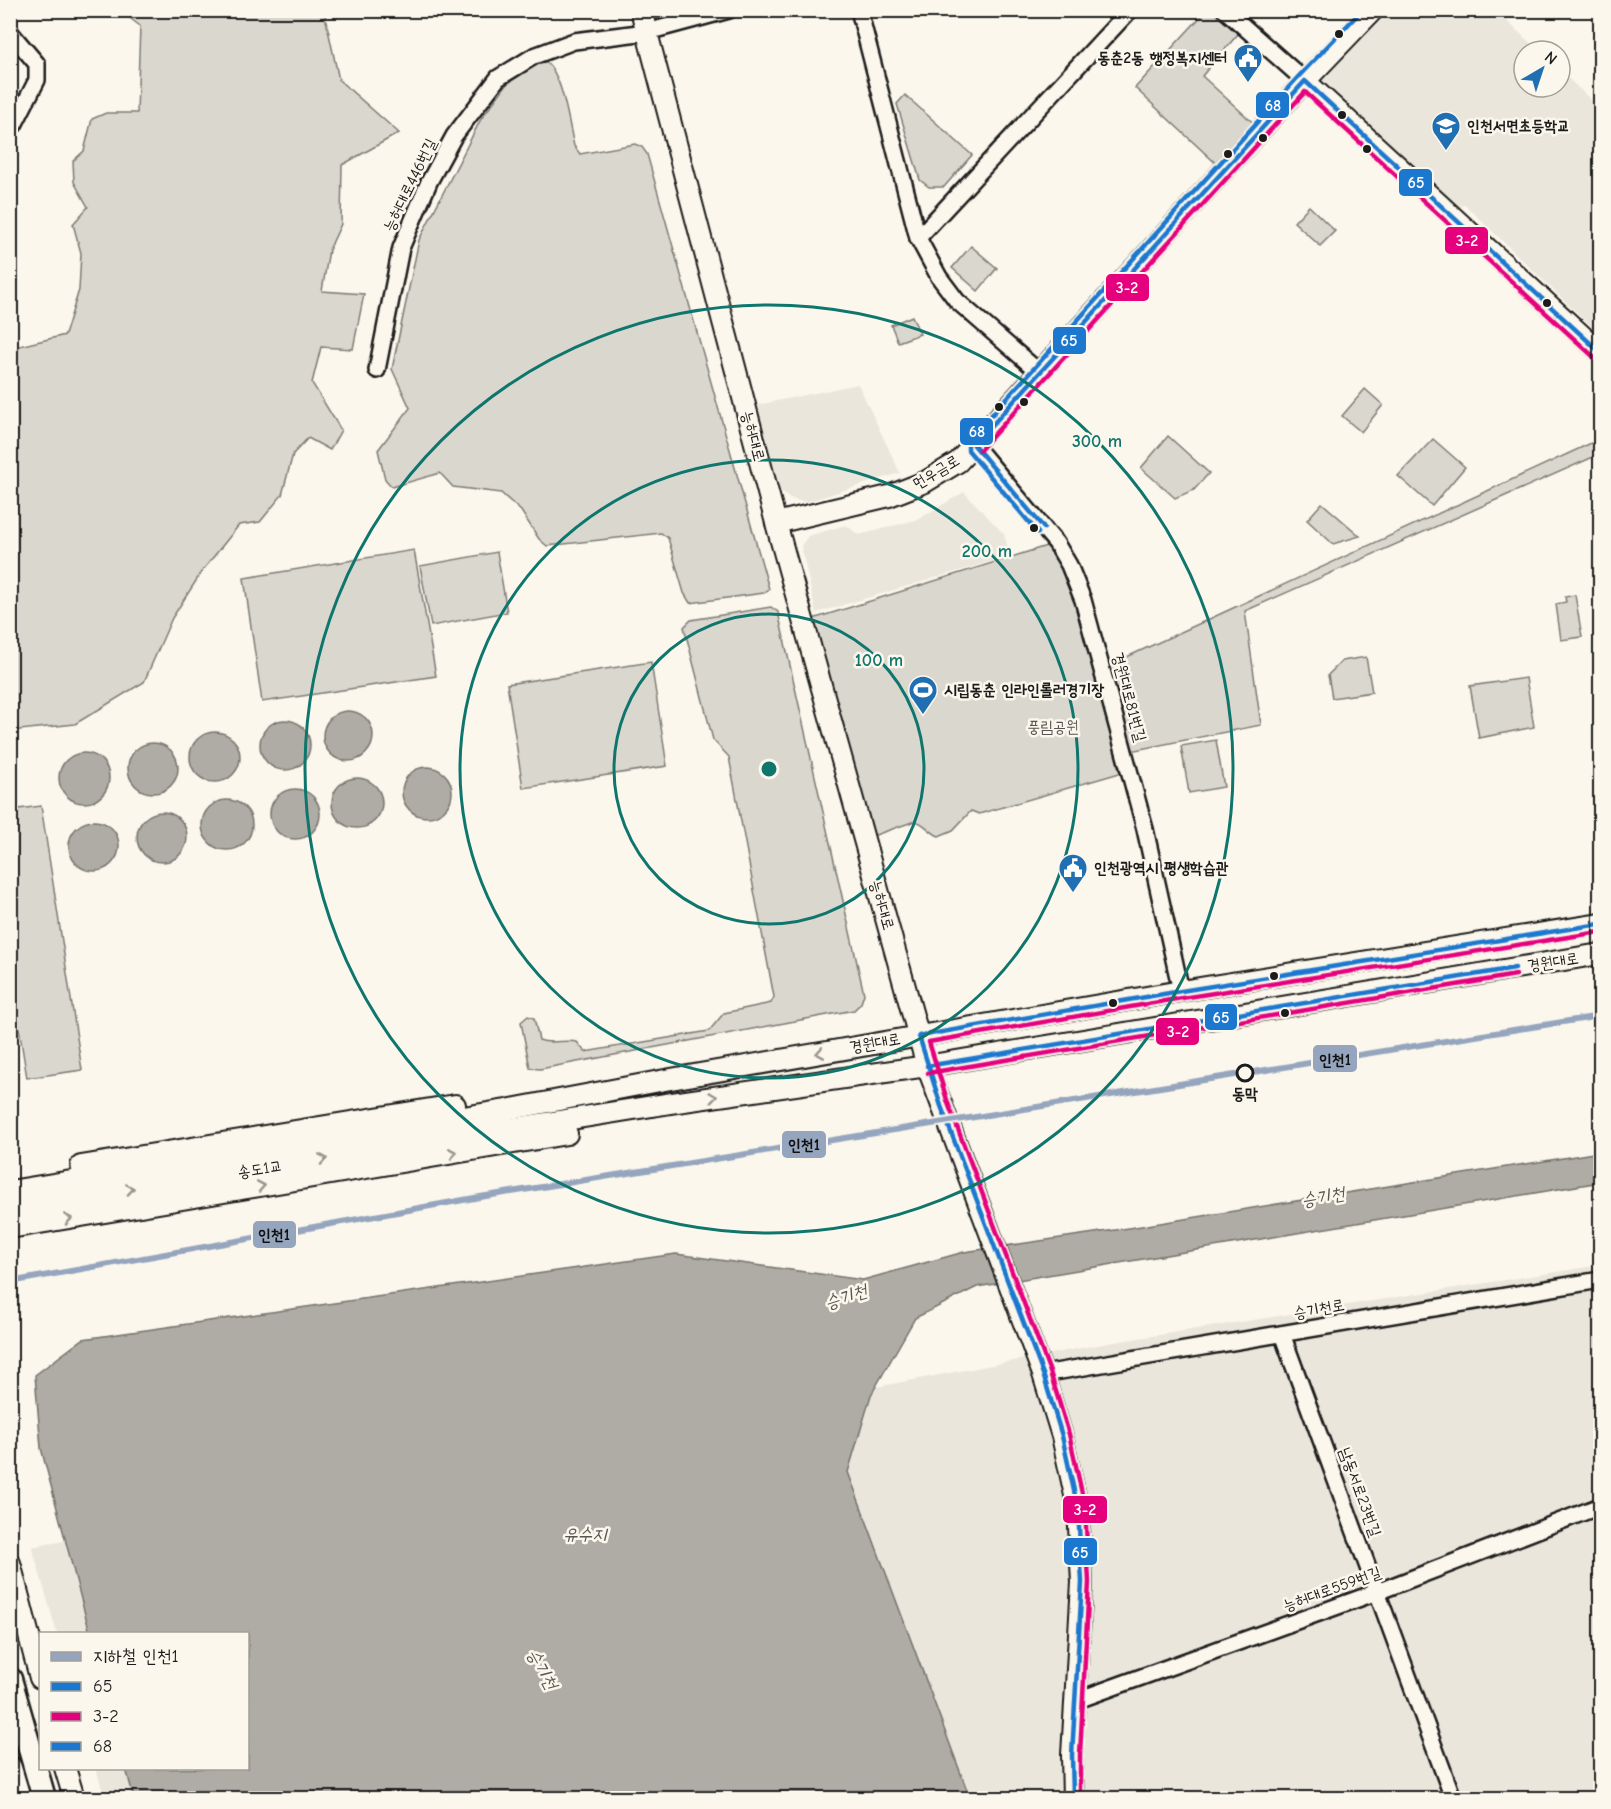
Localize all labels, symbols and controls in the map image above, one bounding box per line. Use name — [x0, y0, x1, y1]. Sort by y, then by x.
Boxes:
unlabelled marker — [1333, 28, 1345, 40]
north arrow — [1512, 39, 1572, 99]
public building icon: 동춘2동 행정복지센터 — [1232, 42, 1264, 84]
text: N — [1541, 48, 1561, 68]
place label: 동춘2동 행정복지센터 — [1097, 49, 1227, 67]
line badge: 68 — [1255, 91, 1290, 119]
text: 68 — [1265, 97, 1281, 115]
unlabelled marker — [1336, 109, 1348, 121]
school or university icon: 인천서면초등학교 — [1430, 110, 1462, 152]
place label: 인천서면초등학교 — [1467, 117, 1570, 135]
unlabelled marker — [1257, 132, 1269, 144]
street label: 능허대로446번길 — [380, 135, 440, 235]
unlabelled marker — [1361, 143, 1373, 155]
unlabelled marker — [1222, 148, 1234, 160]
line badge: 65 — [1398, 168, 1433, 197]
text: 65 — [1408, 174, 1424, 192]
line badge: 3-2 — [1444, 226, 1489, 255]
text: 3-2 — [1456, 232, 1478, 250]
line badge: 3-2 — [1105, 273, 1150, 302]
text: 3-2 — [1116, 279, 1138, 297]
unlabelled marker — [1541, 297, 1553, 309]
line badge: 65 — [1052, 326, 1087, 355]
text: 65 — [1061, 332, 1077, 350]
unlabelled marker — [1018, 396, 1030, 408]
unlabelled marker — [993, 401, 1005, 413]
street label: 능허대로 — [738, 409, 768, 463]
line badge: 68 — [959, 417, 994, 446]
text: 68 — [969, 423, 985, 441]
text: 300 m — [1072, 431, 1122, 452]
street label: 먼우금로 — [909, 451, 963, 493]
unlabelled marker — [1028, 522, 1040, 534]
text: 200 m — [962, 541, 1012, 562]
text: 100 m — [855, 650, 903, 671]
street label: 경원대로81번길 — [1108, 650, 1150, 744]
sports icon: 시립동춘 인라인롤러경기장 — [907, 674, 939, 716]
place label: 시립동춘 인라인롤러경기장 — [944, 681, 1104, 699]
park label: 풍림공원 — [1027, 718, 1079, 736]
centre of rings — [759, 759, 779, 779]
public building icon: 인천광역시 평생학습관 — [1057, 852, 1089, 894]
place label: 인천광역시 평생학습관 — [1094, 859, 1229, 877]
street label: 능허대로 — [866, 878, 898, 932]
street label: 경원대로 — [1526, 949, 1580, 975]
unlabelled marker — [1268, 970, 1280, 982]
unlabelled marker — [1107, 997, 1119, 1009]
line badge: 65 — [1204, 1003, 1238, 1031]
unlabelled marker — [1279, 1007, 1291, 1019]
text: 65 — [1213, 1009, 1229, 1027]
line badge: 3-2 — [1155, 1017, 1200, 1046]
text: 3-2 — [1167, 1023, 1189, 1041]
street label: 경원대로 — [848, 1030, 902, 1056]
line badge: 인천1 — [1312, 1044, 1358, 1073]
one-way arrow — [815, 1046, 825, 1059]
text: 인천1 — [1319, 1051, 1351, 1069]
marker: 동막 — [1236, 1064, 1254, 1082]
place label: 동막 — [1232, 1085, 1258, 1103]
one-way arrow — [708, 1092, 717, 1104]
line badge: 인천1 — [781, 1130, 827, 1159]
text: 인천1 — [788, 1136, 820, 1154]
one-way arrow — [448, 1148, 457, 1160]
one-way arrow — [318, 1153, 328, 1165]
street label: 송도1교 — [236, 1157, 284, 1181]
one-way arrow — [256, 1181, 265, 1193]
one-way arrow — [126, 1183, 135, 1195]
water label: 승기천 — [1300, 1183, 1348, 1211]
one-way arrow — [64, 1213, 73, 1225]
line badge: 인천1 — [252, 1220, 297, 1249]
text: 인천1 — [258, 1226, 290, 1244]
water label: 승기천 — [822, 1280, 871, 1314]
street label: 승기천로 — [1292, 1296, 1346, 1322]
street label: 남동서로23번길 — [1336, 1445, 1385, 1539]
line badge: 3-2 — [1062, 1495, 1108, 1524]
text: 3-2 — [1074, 1501, 1096, 1519]
water label: 유수지 — [563, 1524, 609, 1545]
line badge: 65 — [1063, 1537, 1098, 1566]
text: 65 — [1072, 1544, 1088, 1562]
street label: 능허대로559번길 — [1280, 1563, 1384, 1615]
legend — [39, 1632, 249, 1770]
water label: 승기천 — [522, 1645, 562, 1694]
text: 지하철 인천1 — [93, 1646, 179, 1667]
text: 65 — [93, 1676, 113, 1697]
text: 3-2 — [93, 1706, 119, 1727]
text: 68 — [93, 1736, 112, 1757]

